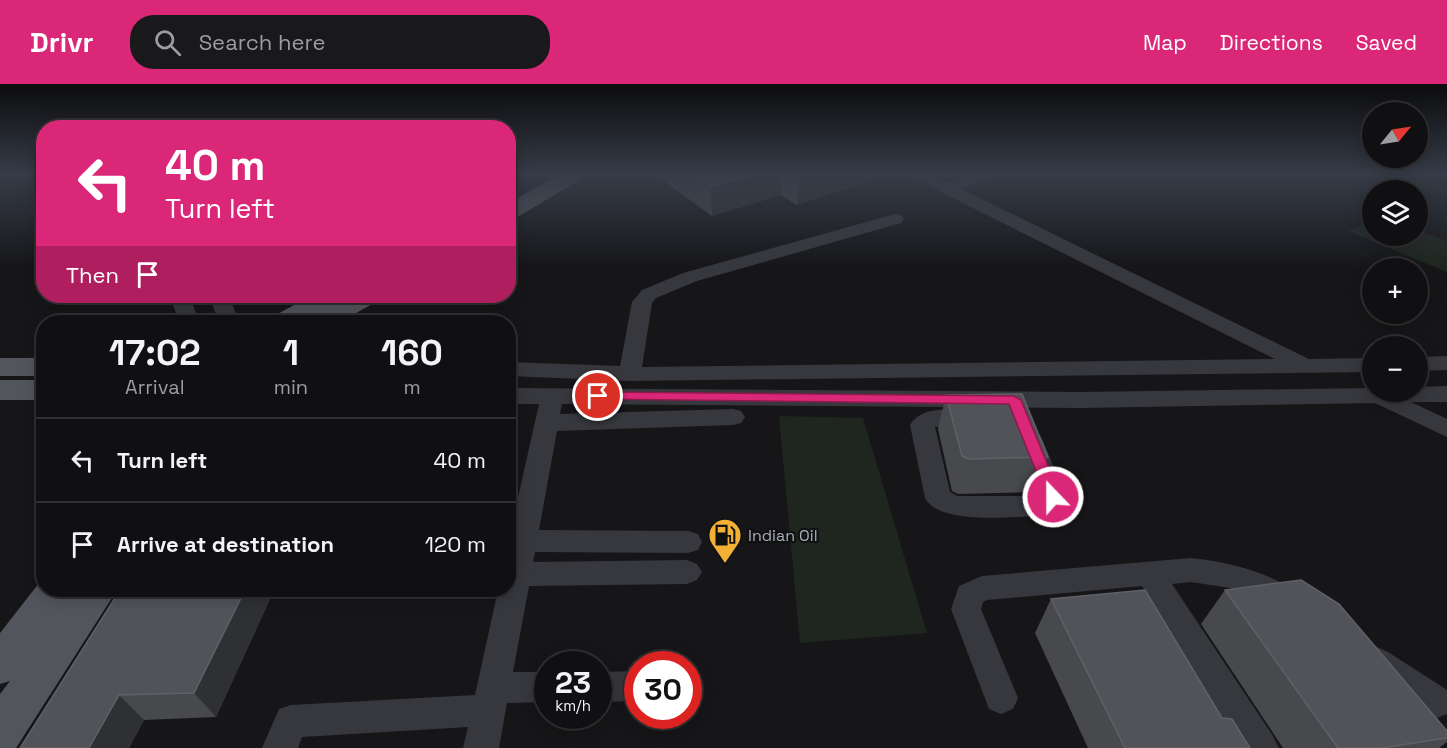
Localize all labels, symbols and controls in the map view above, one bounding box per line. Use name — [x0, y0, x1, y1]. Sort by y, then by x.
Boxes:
search box — [130, 15, 550, 69]
text: Drivr — [30, 24, 94, 60]
icon: search — [151, 26, 184, 59]
text: Search here — [199, 28, 325, 56]
text: Map — [1143, 29, 1187, 56]
text: Directions — [1220, 29, 1323, 56]
text: Saved — [1356, 29, 1417, 56]
north arrow — [1362, 102, 1428, 168]
map controls — [1362, 102, 1428, 402]
text: 40 m — [165, 139, 265, 192]
icon: left — [66, 144, 144, 222]
button: layers — [1362, 180, 1428, 246]
text: Turn left — [165, 191, 275, 226]
icon: arrive — [131, 258, 164, 291]
button: + — [1362, 258, 1428, 324]
text: Then — [66, 261, 119, 289]
text: 17:02 — [109, 330, 201, 376]
text: 1 — [283, 330, 299, 376]
text: 160 — [381, 330, 443, 376]
button: − — [1362, 336, 1428, 402]
pin — [572, 370, 623, 421]
text: Arrival — [125, 374, 185, 400]
text: min — [274, 374, 308, 400]
text: m — [403, 374, 421, 400]
icon: arrive — [581, 379, 614, 412]
icon: left — [66, 444, 99, 477]
text: Turn left — [117, 446, 207, 474]
text: 40 m — [434, 446, 486, 474]
position arrow — [1021, 465, 1085, 529]
fuel station icon: Indian Oil — [707, 517, 743, 564]
place label: Indian Oil — [748, 525, 818, 546]
icon: arrive — [66, 528, 99, 561]
text: Arrive at destination — [117, 530, 334, 558]
text: 120 m — [425, 530, 486, 558]
speed limit sign: 30 — [624, 651, 702, 729]
text: 23 — [555, 663, 591, 702]
text: km/h — [555, 696, 591, 715]

